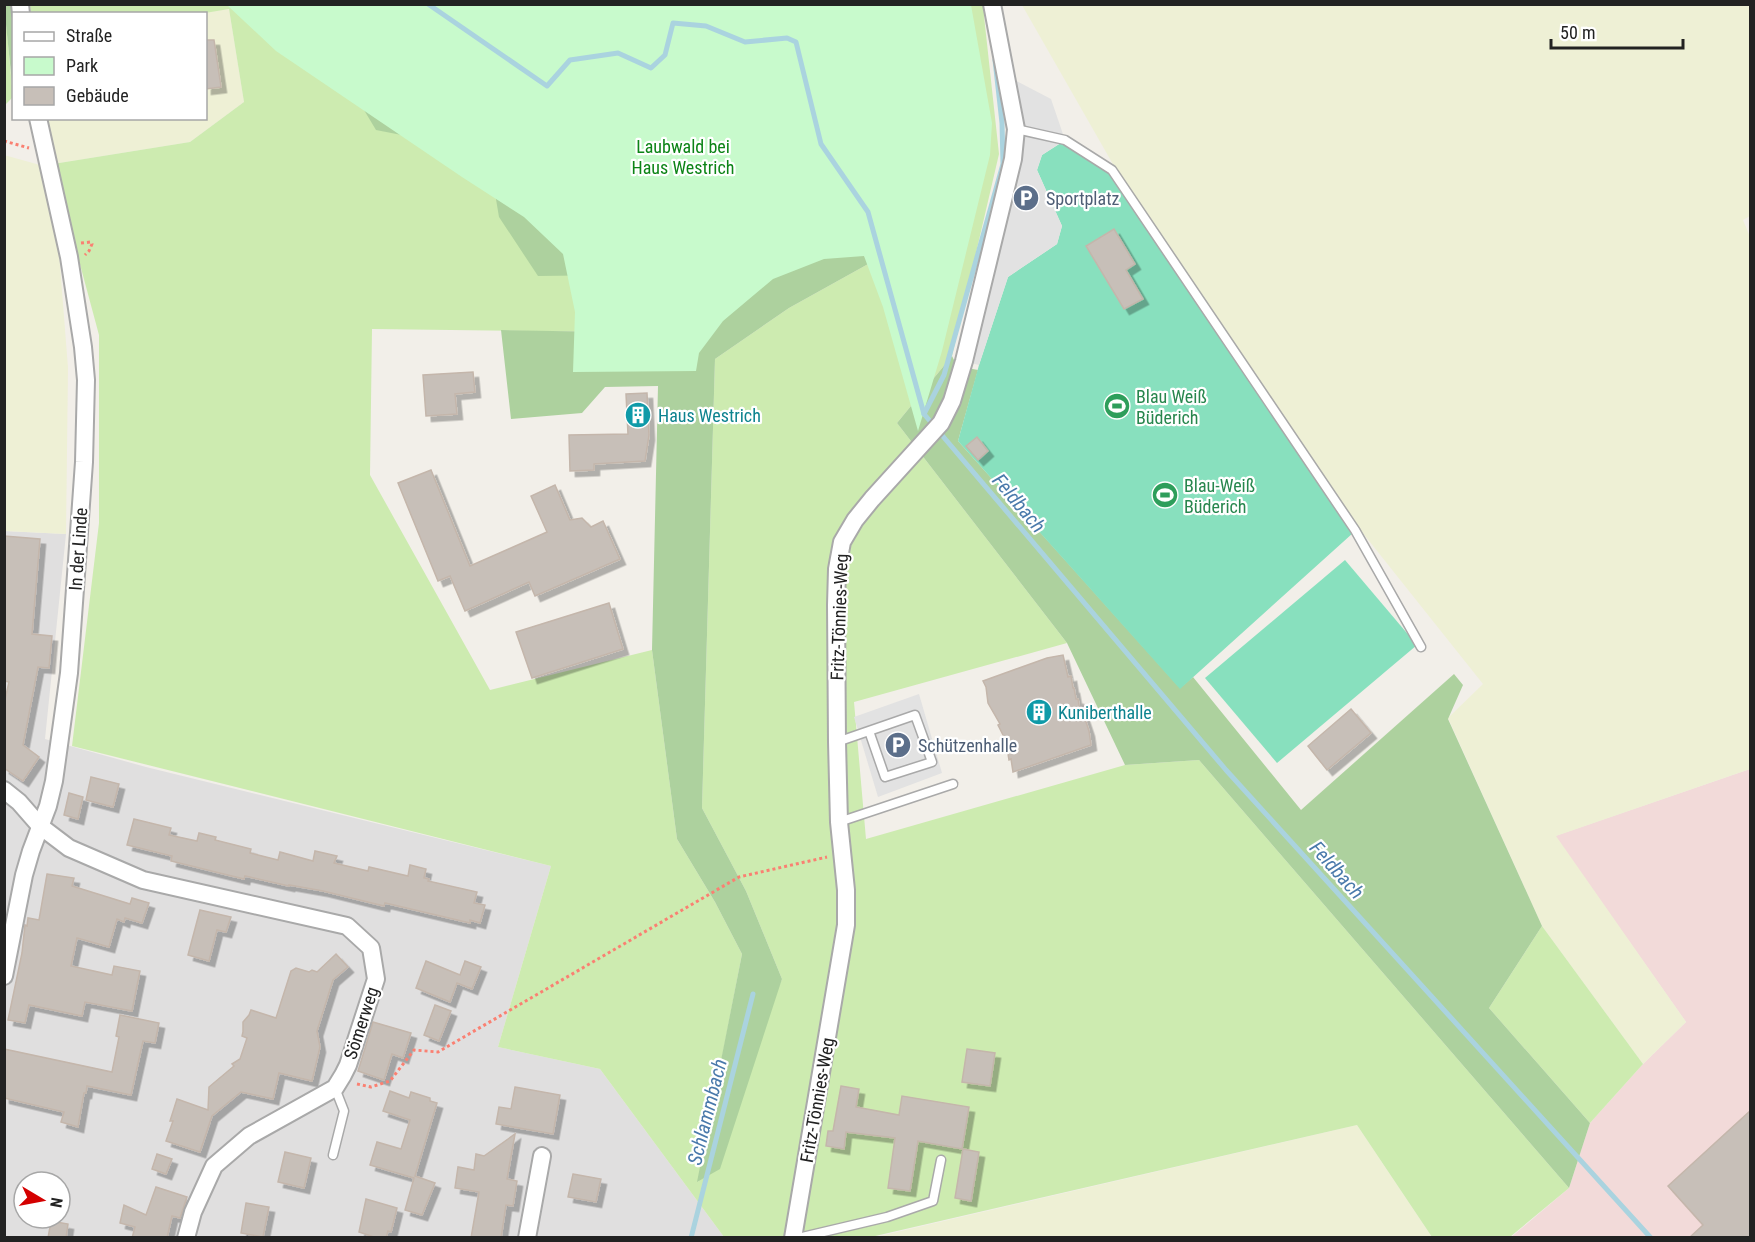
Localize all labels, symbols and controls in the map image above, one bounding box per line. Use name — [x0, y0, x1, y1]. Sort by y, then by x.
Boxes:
legend — [12, 12, 207, 120]
scale bar — [1551, 12, 1683, 50]
text: 50 m — [1560, 22, 1595, 43]
text: Straße — [66, 25, 112, 46]
text: Park — [66, 55, 98, 76]
text: Gebäude — [66, 85, 129, 106]
park label: Laubwald bei Haus Westrich — [632, 136, 734, 178]
parking icon: Sportplatz — [1011, 183, 1041, 213]
place label: Sportplatz — [1046, 188, 1119, 209]
place label: Blau Weiß Büderich — [1136, 386, 1207, 428]
sports icon: Blau Weiß Büderich — [1102, 391, 1132, 421]
building icon: Haus Westrich — [623, 400, 653, 430]
place label: Haus Westrich — [658, 405, 761, 426]
water label: Feldbach — [987, 469, 1051, 537]
place label: Blau-Weiß Büderich — [1184, 475, 1255, 517]
sports icon: Blau-Weiß Büderich — [1150, 480, 1180, 510]
street label: In der Linde — [65, 507, 91, 591]
street label: Fritz-Tönnies-Weg — [826, 553, 852, 681]
building icon: Kuniberthalle — [1024, 697, 1054, 727]
place label: Kuniberthalle — [1058, 702, 1152, 723]
parking icon: Schützenhalle — [883, 730, 913, 760]
place label: Schützenhalle — [918, 735, 1017, 756]
water label: Feldbach — [1305, 836, 1369, 904]
street label: Sömerweg — [339, 984, 383, 1062]
street label: Fritz-Tönnies-Weg — [796, 1036, 838, 1164]
water label: Schlammbach — [682, 1056, 732, 1168]
north arrow — [12, 1170, 72, 1230]
text: N — [46, 1196, 66, 1209]

